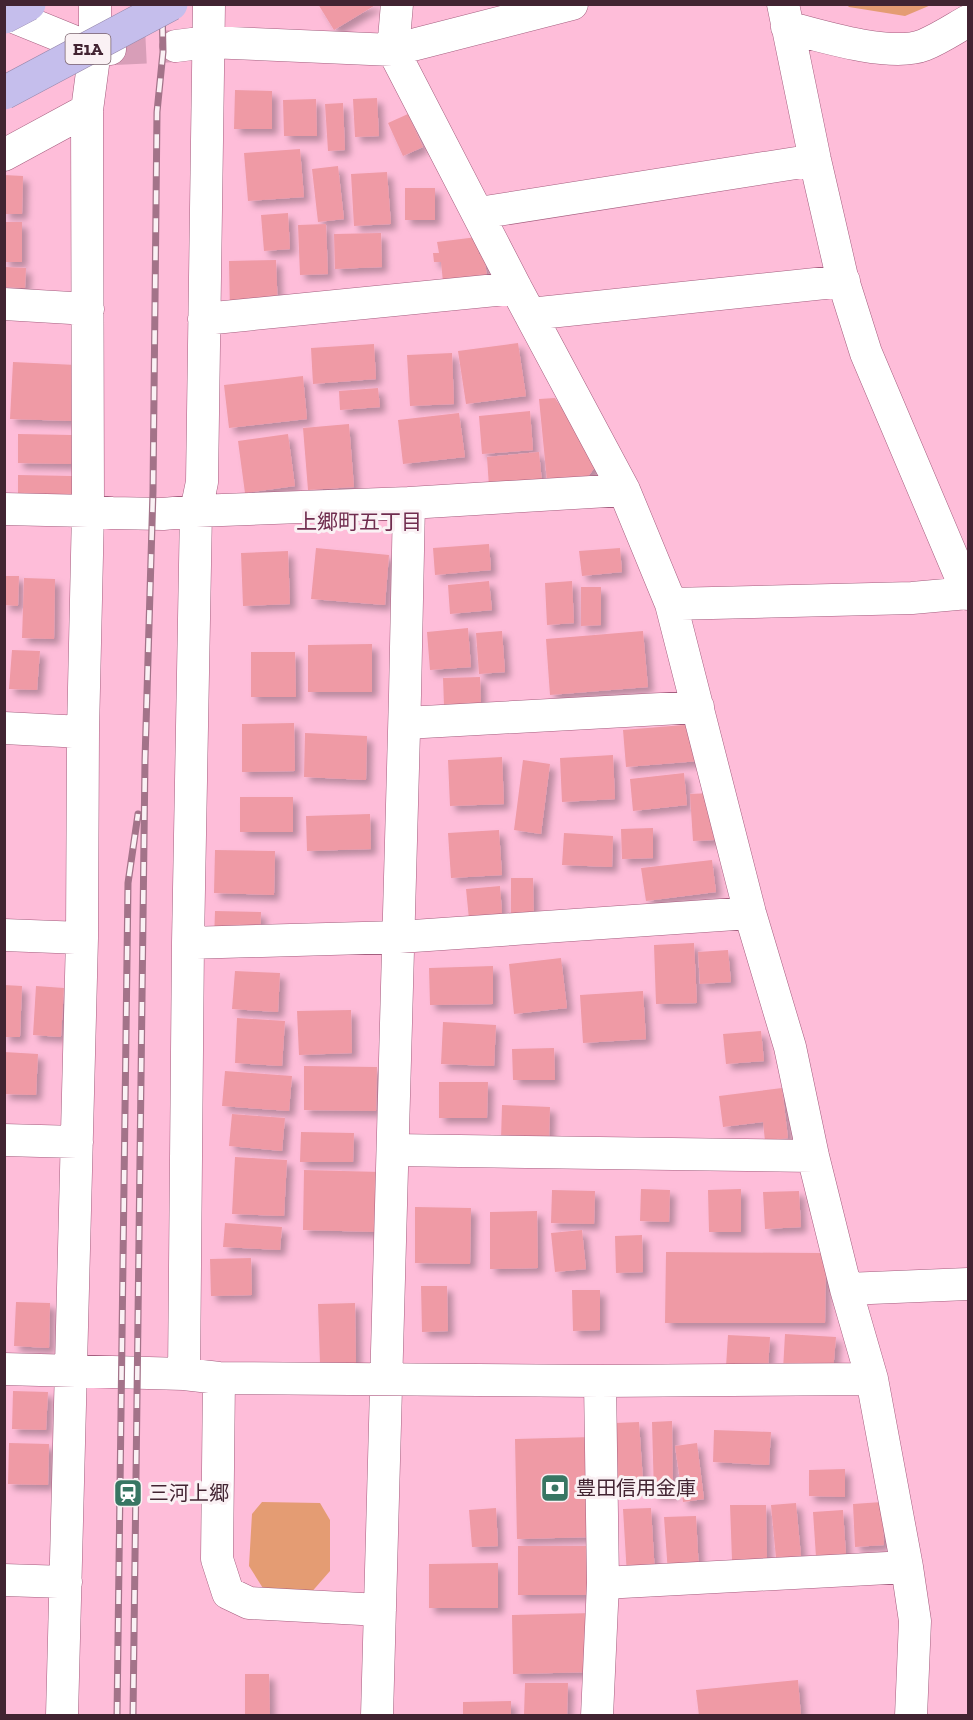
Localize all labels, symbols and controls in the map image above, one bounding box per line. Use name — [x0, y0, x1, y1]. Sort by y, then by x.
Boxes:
road number: E1A — [66, 34, 110, 64]
district label: 上郷町五丁目 — [296, 509, 422, 534]
bank icon: 豊田信用金庫 — [539, 1472, 571, 1504]
place label: 豊田信用金庫 — [576, 1476, 696, 1500]
station icon: 三河上郷 — [112, 1477, 144, 1509]
place label: 三河上郷 — [149, 1481, 229, 1505]

